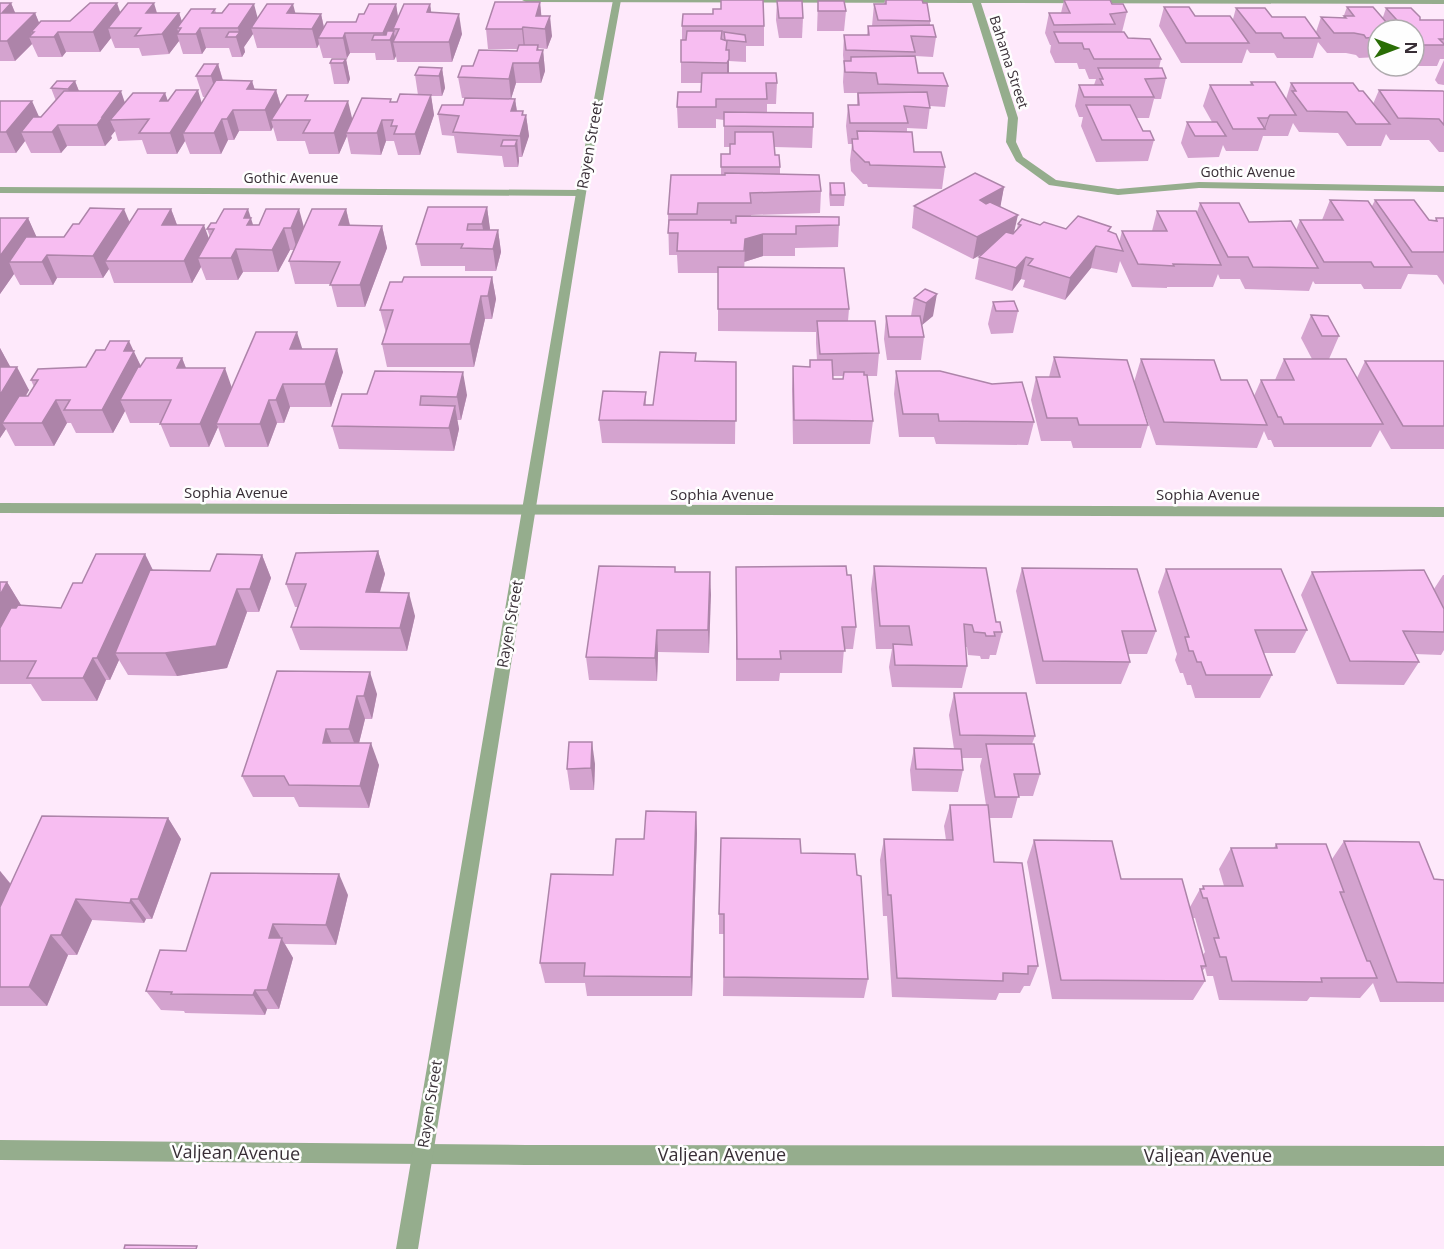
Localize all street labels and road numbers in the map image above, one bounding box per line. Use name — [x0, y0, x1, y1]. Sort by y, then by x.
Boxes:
street label: Bahama Street — [986, 13, 1033, 111]
street label: Rayen Street — [571, 99, 607, 190]
street label: Gothic Avenue — [1201, 162, 1296, 181]
street label: Gothic Avenue — [244, 168, 339, 187]
street label: Sophia Avenue — [184, 482, 288, 502]
street label: Sophia Avenue — [670, 484, 774, 504]
street label: Sophia Avenue — [1156, 484, 1260, 504]
street label: Rayen Street — [491, 578, 527, 669]
street label: Rayen Street — [412, 1059, 446, 1149]
street label: Valjean Avenue — [172, 1139, 300, 1165]
street label: Valjean Avenue — [658, 1142, 786, 1166]
street label: Valjean Avenue — [1144, 1143, 1272, 1167]

